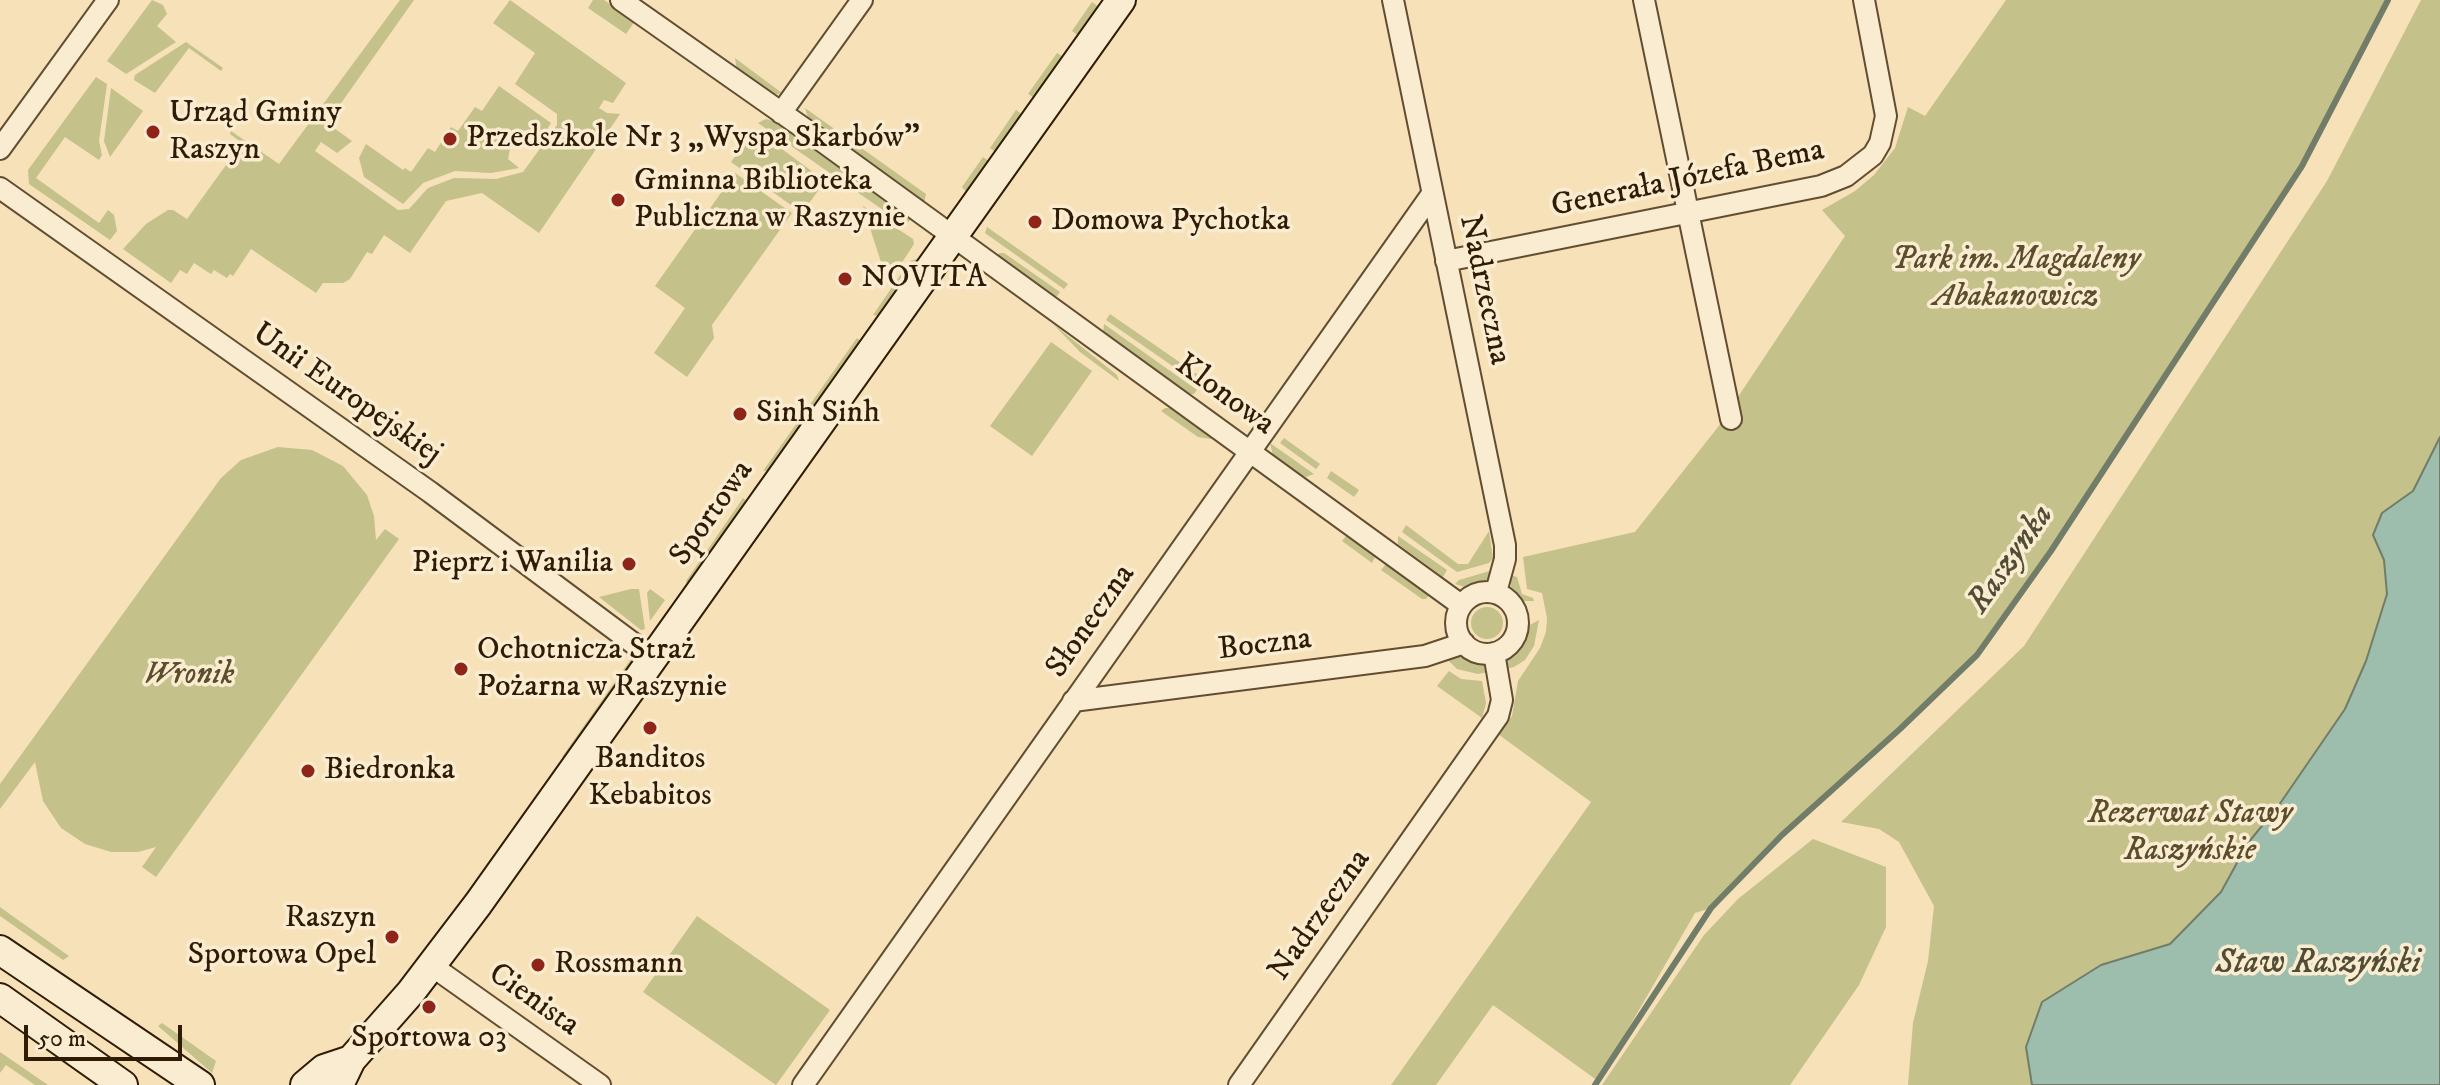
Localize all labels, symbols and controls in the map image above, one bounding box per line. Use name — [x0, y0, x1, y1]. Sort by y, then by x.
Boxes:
place label: Urząd Gminy Raszyn — [169, 95, 341, 170]
place label: Przedszkole Nr 3 „Wyspa Skarbów” — [466, 120, 920, 158]
marker: Urząd Gminy Raszyn — [144, 123, 162, 141]
marker: Przedszkole Nr 3 „Wyspa Skarbów” — [441, 130, 459, 148]
street label: Generała Józefa Bema — [1548, 132, 1828, 228]
place label: Gminna Biblioteka Publiczna w Raszynie — [634, 163, 906, 238]
marker: Gminna Biblioteka Publiczna w Raszynie — [609, 191, 627, 209]
place label: Domowa Pychotka — [1051, 203, 1290, 241]
street label: Nadrzeczna — [1448, 212, 1518, 368]
marker: Domowa Pychotka — [1026, 213, 1044, 231]
park label: Park im. Magdaleny Abakanowicz — [1892, 242, 2140, 317]
place label: NOVITA — [861, 260, 986, 298]
marker: NOVITA — [836, 270, 854, 288]
street label: Unii Europejskiej — [244, 315, 448, 475]
street label: Klonowa — [1167, 347, 1281, 445]
place label: Sinh Sinh — [756, 395, 880, 433]
marker: Sinh Sinh — [731, 405, 749, 423]
street label: Sportowa — [663, 454, 763, 574]
water label: Raszynka — [1960, 498, 2064, 622]
place label: Pieprz i Wanilia — [412, 545, 613, 583]
marker: Pieprz i Wanilia — [620, 555, 638, 573]
street label: Słoneczna — [1039, 558, 1145, 686]
street label: Boczna — [1216, 621, 1314, 671]
place label: Ochotnicza Straż Pożarna w Raszynie — [477, 632, 727, 707]
park label: Wronik — [144, 657, 234, 695]
marker: Ochotnicza Straż Pożarna w Raszynie — [452, 660, 470, 678]
marker: Banditos Kebabitos — [641, 719, 659, 737]
place label: Banditos Kebabitos — [588, 741, 712, 816]
place label: Biedronka — [324, 752, 455, 790]
marker: Biedronka — [299, 762, 317, 780]
park label: Rezerwat Stawy Raszyńskie — [2088, 796, 2292, 871]
street label: Nadrzeczna — [1262, 843, 1380, 989]
place label: Raszyn Sportowa Opel — [188, 900, 376, 975]
marker: Raszyn Sportowa Opel — [383, 928, 401, 946]
water label: Staw Raszyński — [2215, 945, 2421, 985]
place label: Rossmann — [554, 946, 683, 984]
street label: Cienista — [480, 956, 586, 1046]
marker: Rossmann — [529, 956, 547, 974]
marker: Sportowa 03 — [420, 998, 438, 1016]
scale bar — [28, 1009, 186, 1059]
place label: Sportowa 03 — [351, 1020, 507, 1058]
text: 50 m — [38, 1024, 86, 1054]

